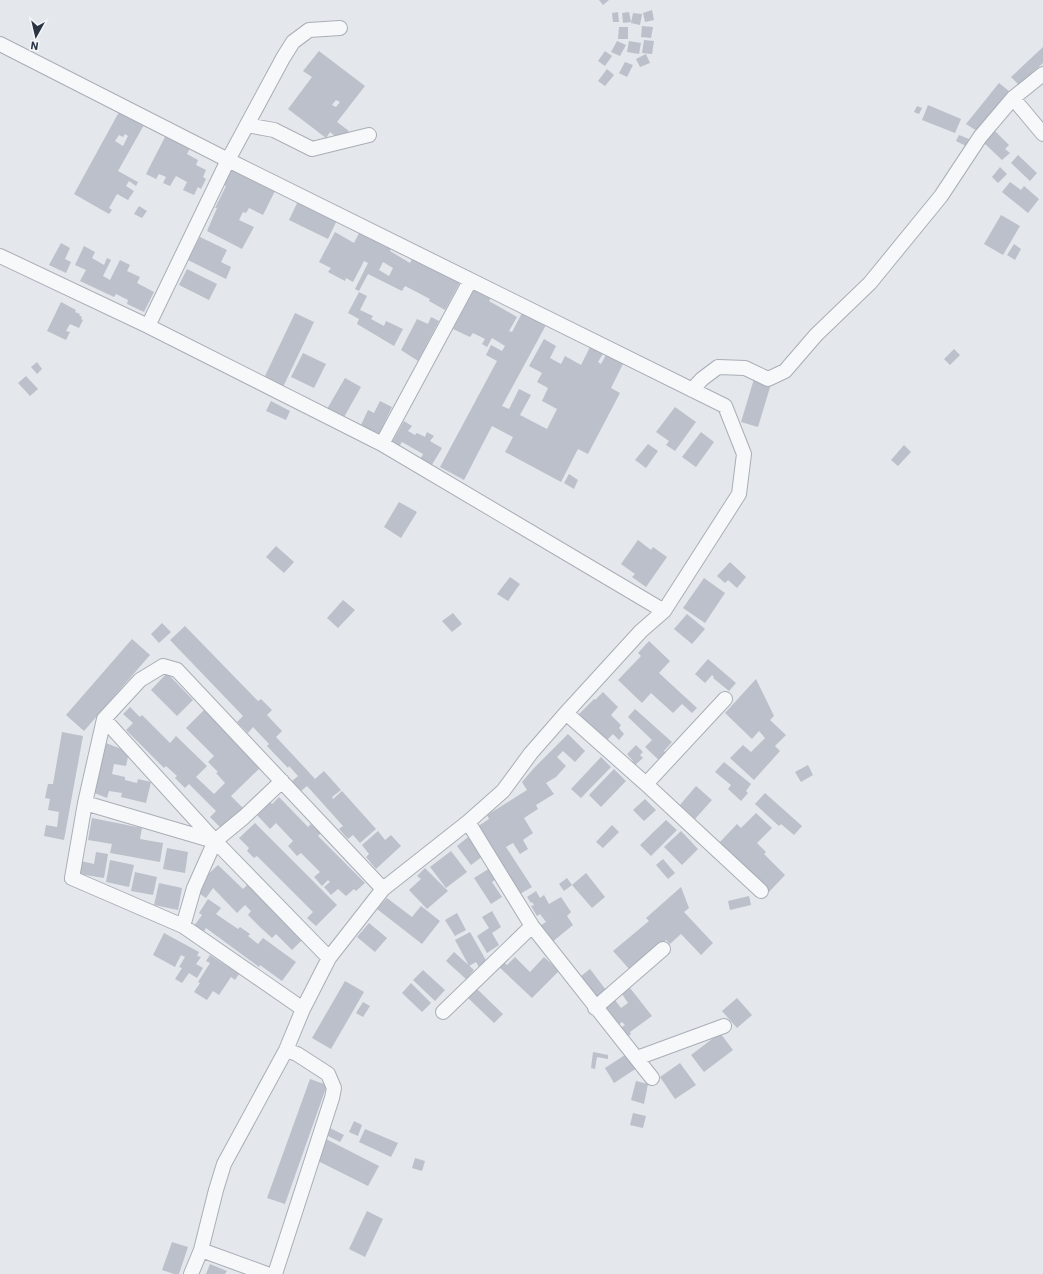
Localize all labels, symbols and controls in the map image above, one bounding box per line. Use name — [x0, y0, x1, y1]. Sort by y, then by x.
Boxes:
north arrow — [16, 16, 56, 56]
text: N — [30, 38, 40, 53]

